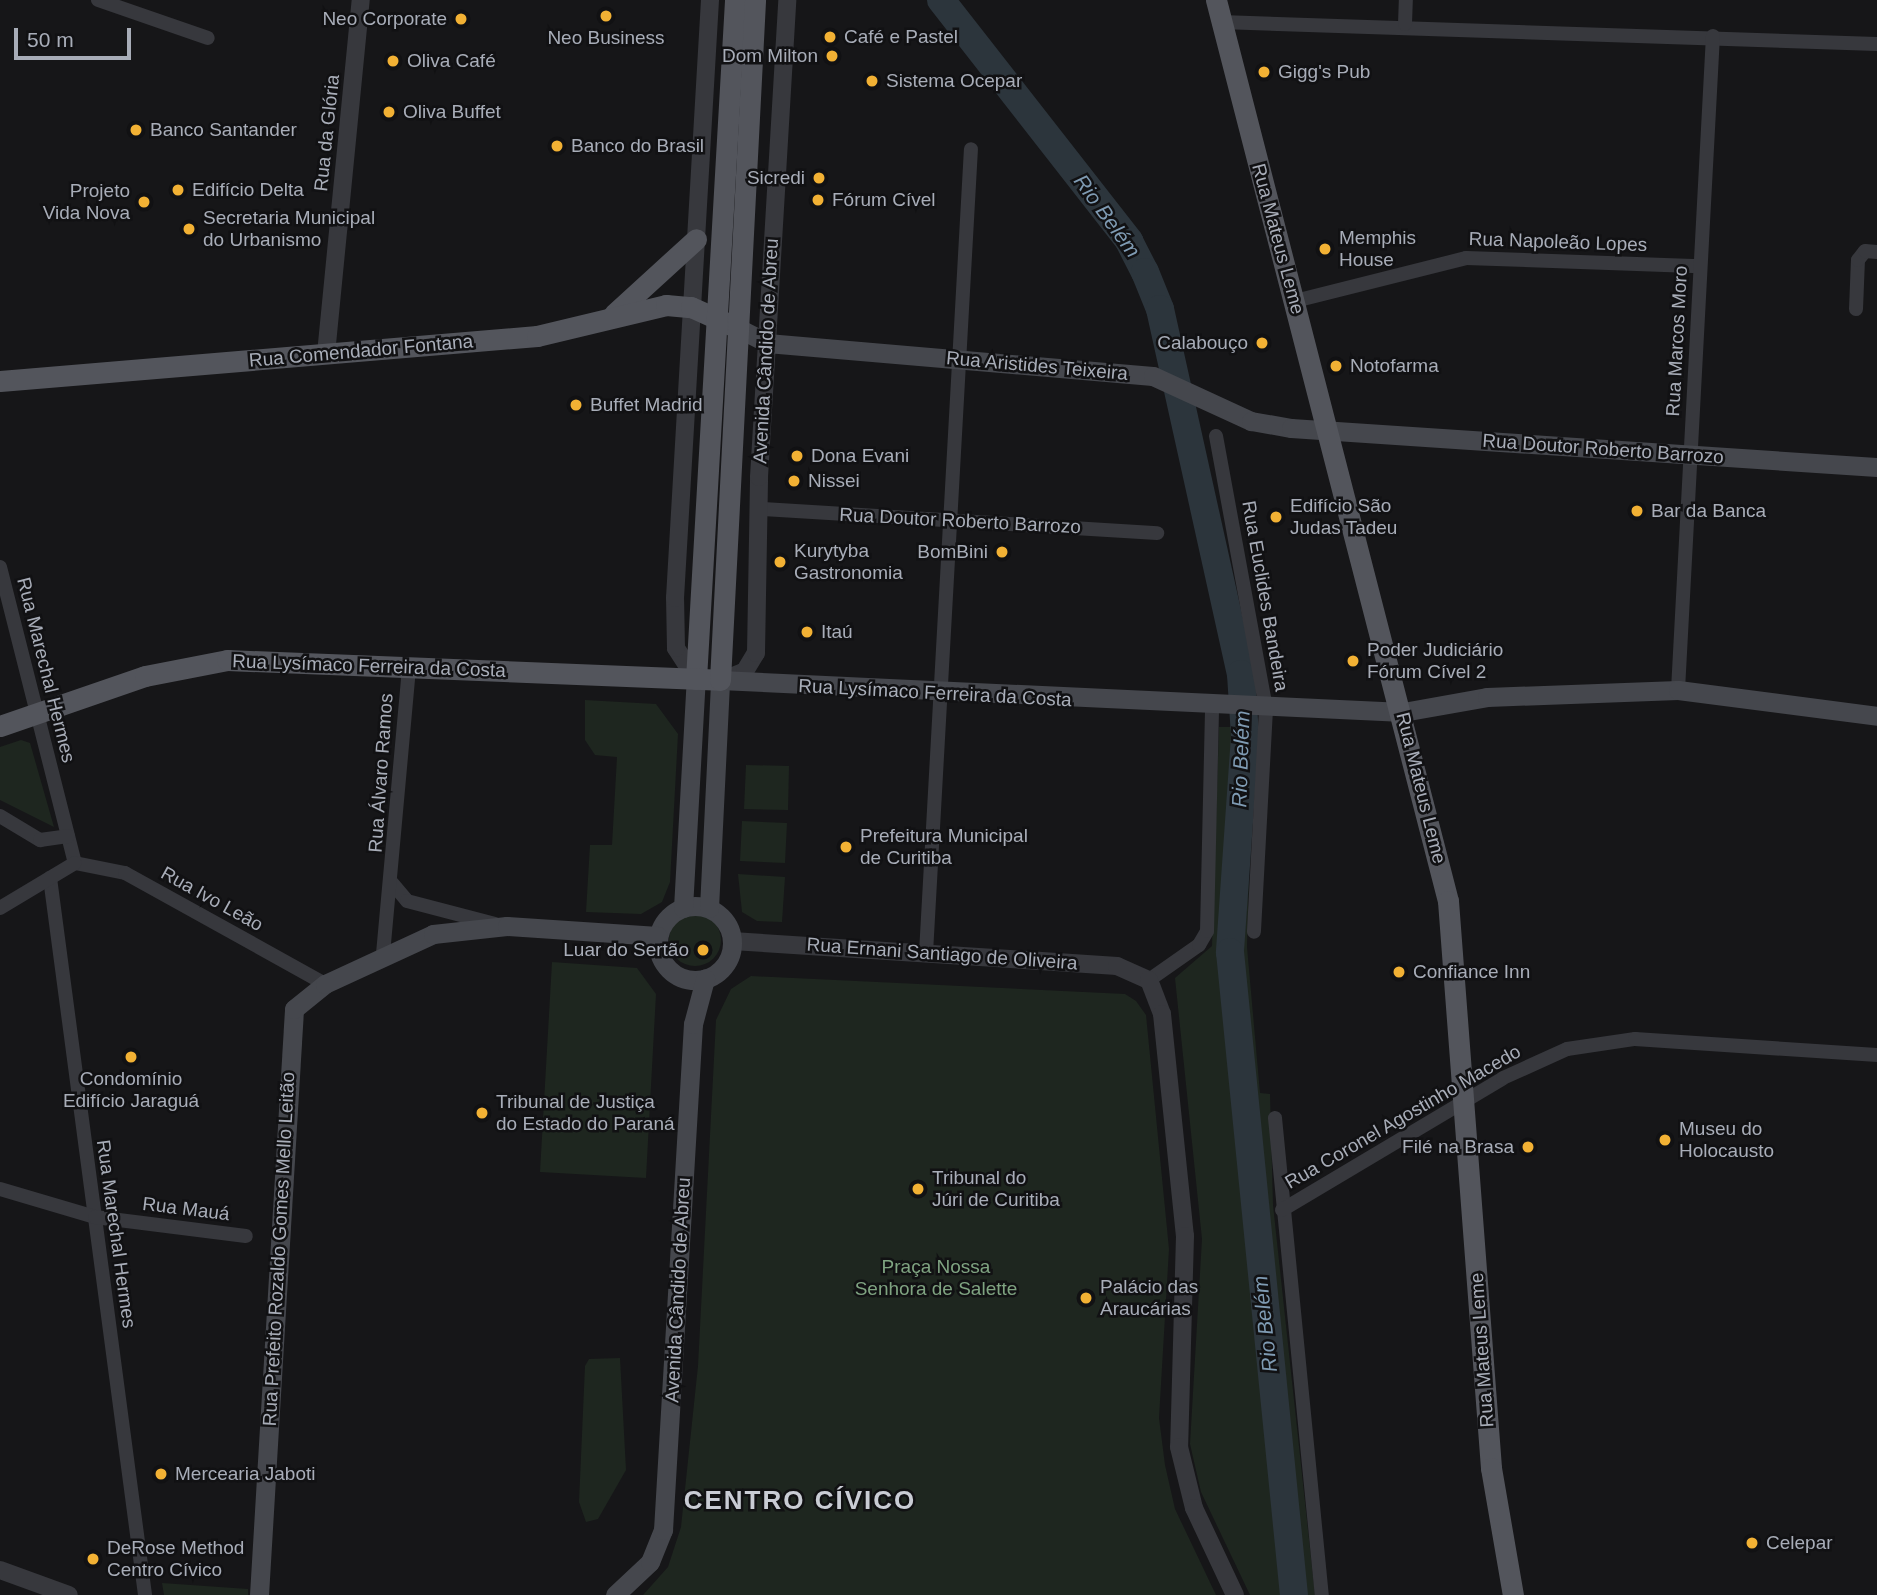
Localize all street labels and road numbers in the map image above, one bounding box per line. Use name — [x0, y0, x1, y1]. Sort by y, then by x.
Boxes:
street label: Rua da Glória — [310, 74, 344, 192]
street label: Rua Mateus Leme — [1247, 161, 1309, 317]
street label: Rua Napoleão Lopes — [1468, 227, 1648, 257]
street label: Avenida Cândido de Abreu — [749, 237, 783, 465]
street label: Rua Marcos Moro — [1662, 265, 1692, 417]
street label: Rua Comendador Fontana — [248, 330, 474, 372]
street label: Rua Aristides Teixeira — [944, 347, 1130, 385]
street label: Rua Doutor Roberto Barrozo — [1482, 429, 1724, 469]
street label: Rua Euclides Bandeira — [1237, 499, 1293, 693]
street label: Rua Doutor Roberto Barrozo — [839, 503, 1081, 539]
street label: Rua Marechal Hermes — [12, 575, 80, 765]
street label: Rua Lysímaco Ferreira da Costa — [232, 650, 506, 682]
street label: Rua Lysímaco Ferreira da Costa — [798, 674, 1072, 712]
street label: Rua Álvaro Ramos — [364, 693, 398, 853]
street label: Rua Mateus Leme — [1391, 710, 1451, 866]
street label: Rua Ivo Leão — [157, 862, 267, 936]
street label: Rua Ernani Santiago de Oliveira — [806, 933, 1078, 975]
street label: Rua Coronel Agostinho Macedo — [1281, 1040, 1525, 1194]
street label: Rua Prefeito Rozaldo Gomes Mello Leitão — [258, 1071, 300, 1427]
street label: Rua Marechal Hermes — [91, 1138, 141, 1330]
street label: Avenida Cândido de Abreu — [661, 1176, 695, 1404]
street label: Rua Mauá — [141, 1192, 231, 1226]
street label: Rua Mateus Leme — [1465, 1272, 1499, 1428]

